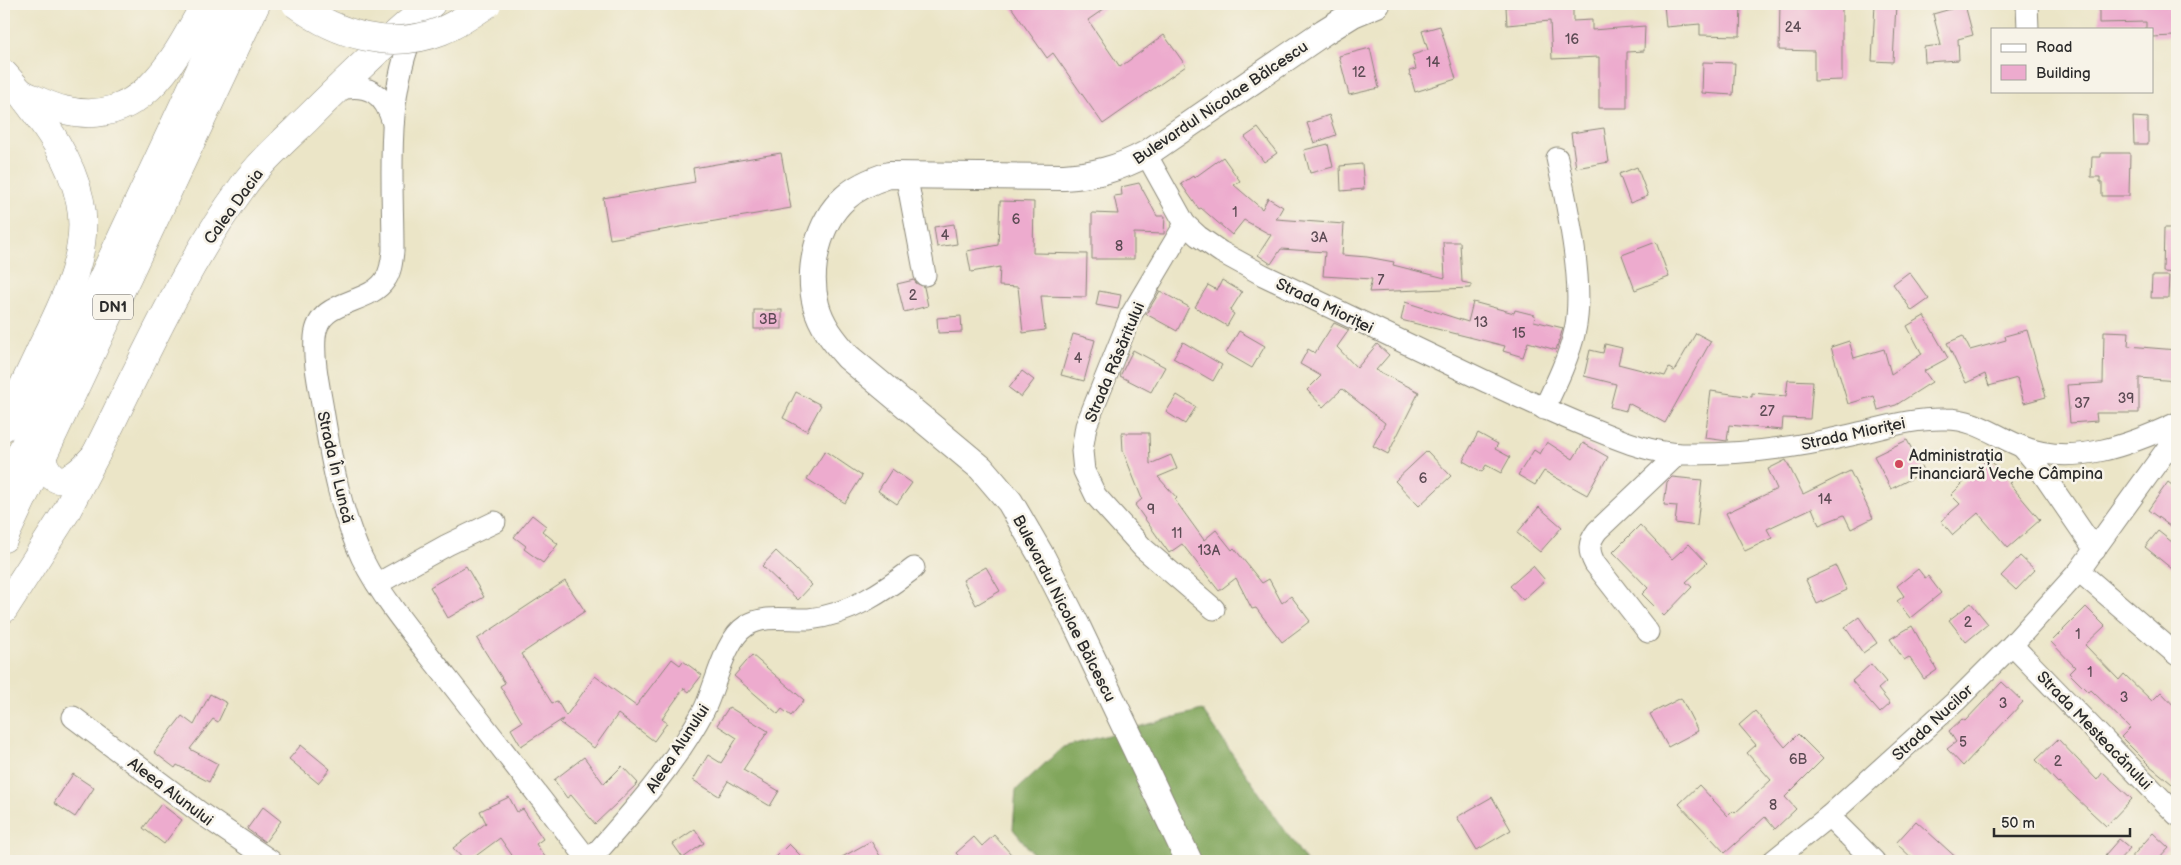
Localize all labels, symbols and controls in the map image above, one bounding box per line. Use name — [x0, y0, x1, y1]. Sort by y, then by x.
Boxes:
house number: 24 — [1785, 19, 1802, 36]
legend — [1991, 28, 2154, 92]
house number: 16 — [1565, 31, 1579, 48]
street label: Bulevardul Nicolae Bălcescu — [1130, 37, 1312, 169]
text: Road — [2036, 38, 2072, 57]
house number: 14 — [1426, 54, 1440, 71]
house number: 12 — [1352, 64, 1367, 81]
text: Building — [2036, 64, 2091, 83]
street label: Calea Dacia — [200, 165, 268, 248]
house number: 1 — [1232, 204, 1238, 221]
house number: 6 — [1012, 211, 1021, 228]
house number: 4 — [941, 227, 950, 244]
house number: 3A — [1310, 229, 1328, 246]
house number: 8 — [1115, 238, 1123, 255]
house number: 7 — [1378, 272, 1385, 289]
street label: Strada Mioriței — [1273, 275, 1376, 338]
house number: 2 — [909, 287, 918, 304]
road number: DN1 — [93, 294, 133, 320]
street label: Strada Răsăritului — [1082, 300, 1149, 425]
house number: 3B — [759, 311, 778, 328]
house number: 13 — [1474, 314, 1488, 331]
house number: 15 — [1512, 325, 1526, 342]
house number: 4 — [1074, 350, 1083, 367]
house number: 39 — [2118, 390, 2134, 407]
house number: 37 — [2074, 395, 2090, 412]
house number: 27 — [1759, 403, 1775, 420]
street label: Strada În Luncă — [312, 409, 359, 525]
street label: Strada Mioriței — [1799, 414, 1907, 455]
place label: Administrația Financiară Veche Câmpina — [1909, 447, 2103, 484]
marker: Administrația Financiară Veche Câmpina — [1893, 458, 1905, 470]
house number: 6 — [1419, 470, 1428, 487]
house number: 14 — [1818, 491, 1832, 508]
house number: 9 — [1147, 501, 1155, 518]
street label: Bulevardul Nicolae Bălcescu — [1008, 512, 1119, 705]
house number: 11 — [1172, 525, 1182, 542]
house number: 13A — [1198, 542, 1221, 559]
house number: 2 — [1964, 614, 1973, 631]
house number: 1 — [2075, 626, 2081, 643]
house number: 1 — [2087, 664, 2093, 681]
street label: Strada Mesteacănului — [2032, 668, 2155, 794]
street label: Strada Nucilor — [1889, 681, 1977, 765]
house number: 3 — [2120, 689, 2128, 706]
house number: 3 — [1999, 695, 2007, 712]
street label: Aleea Alunului — [643, 701, 714, 797]
house number: 5 — [1959, 734, 1967, 751]
house number: 6B — [1789, 751, 1807, 768]
house number: 2 — [2054, 753, 2063, 770]
street label: Aleea Alunului — [124, 754, 217, 830]
house number: 8 — [1769, 797, 1777, 814]
scale bar — [1994, 805, 2130, 837]
text: 50 m — [2001, 814, 2035, 833]

